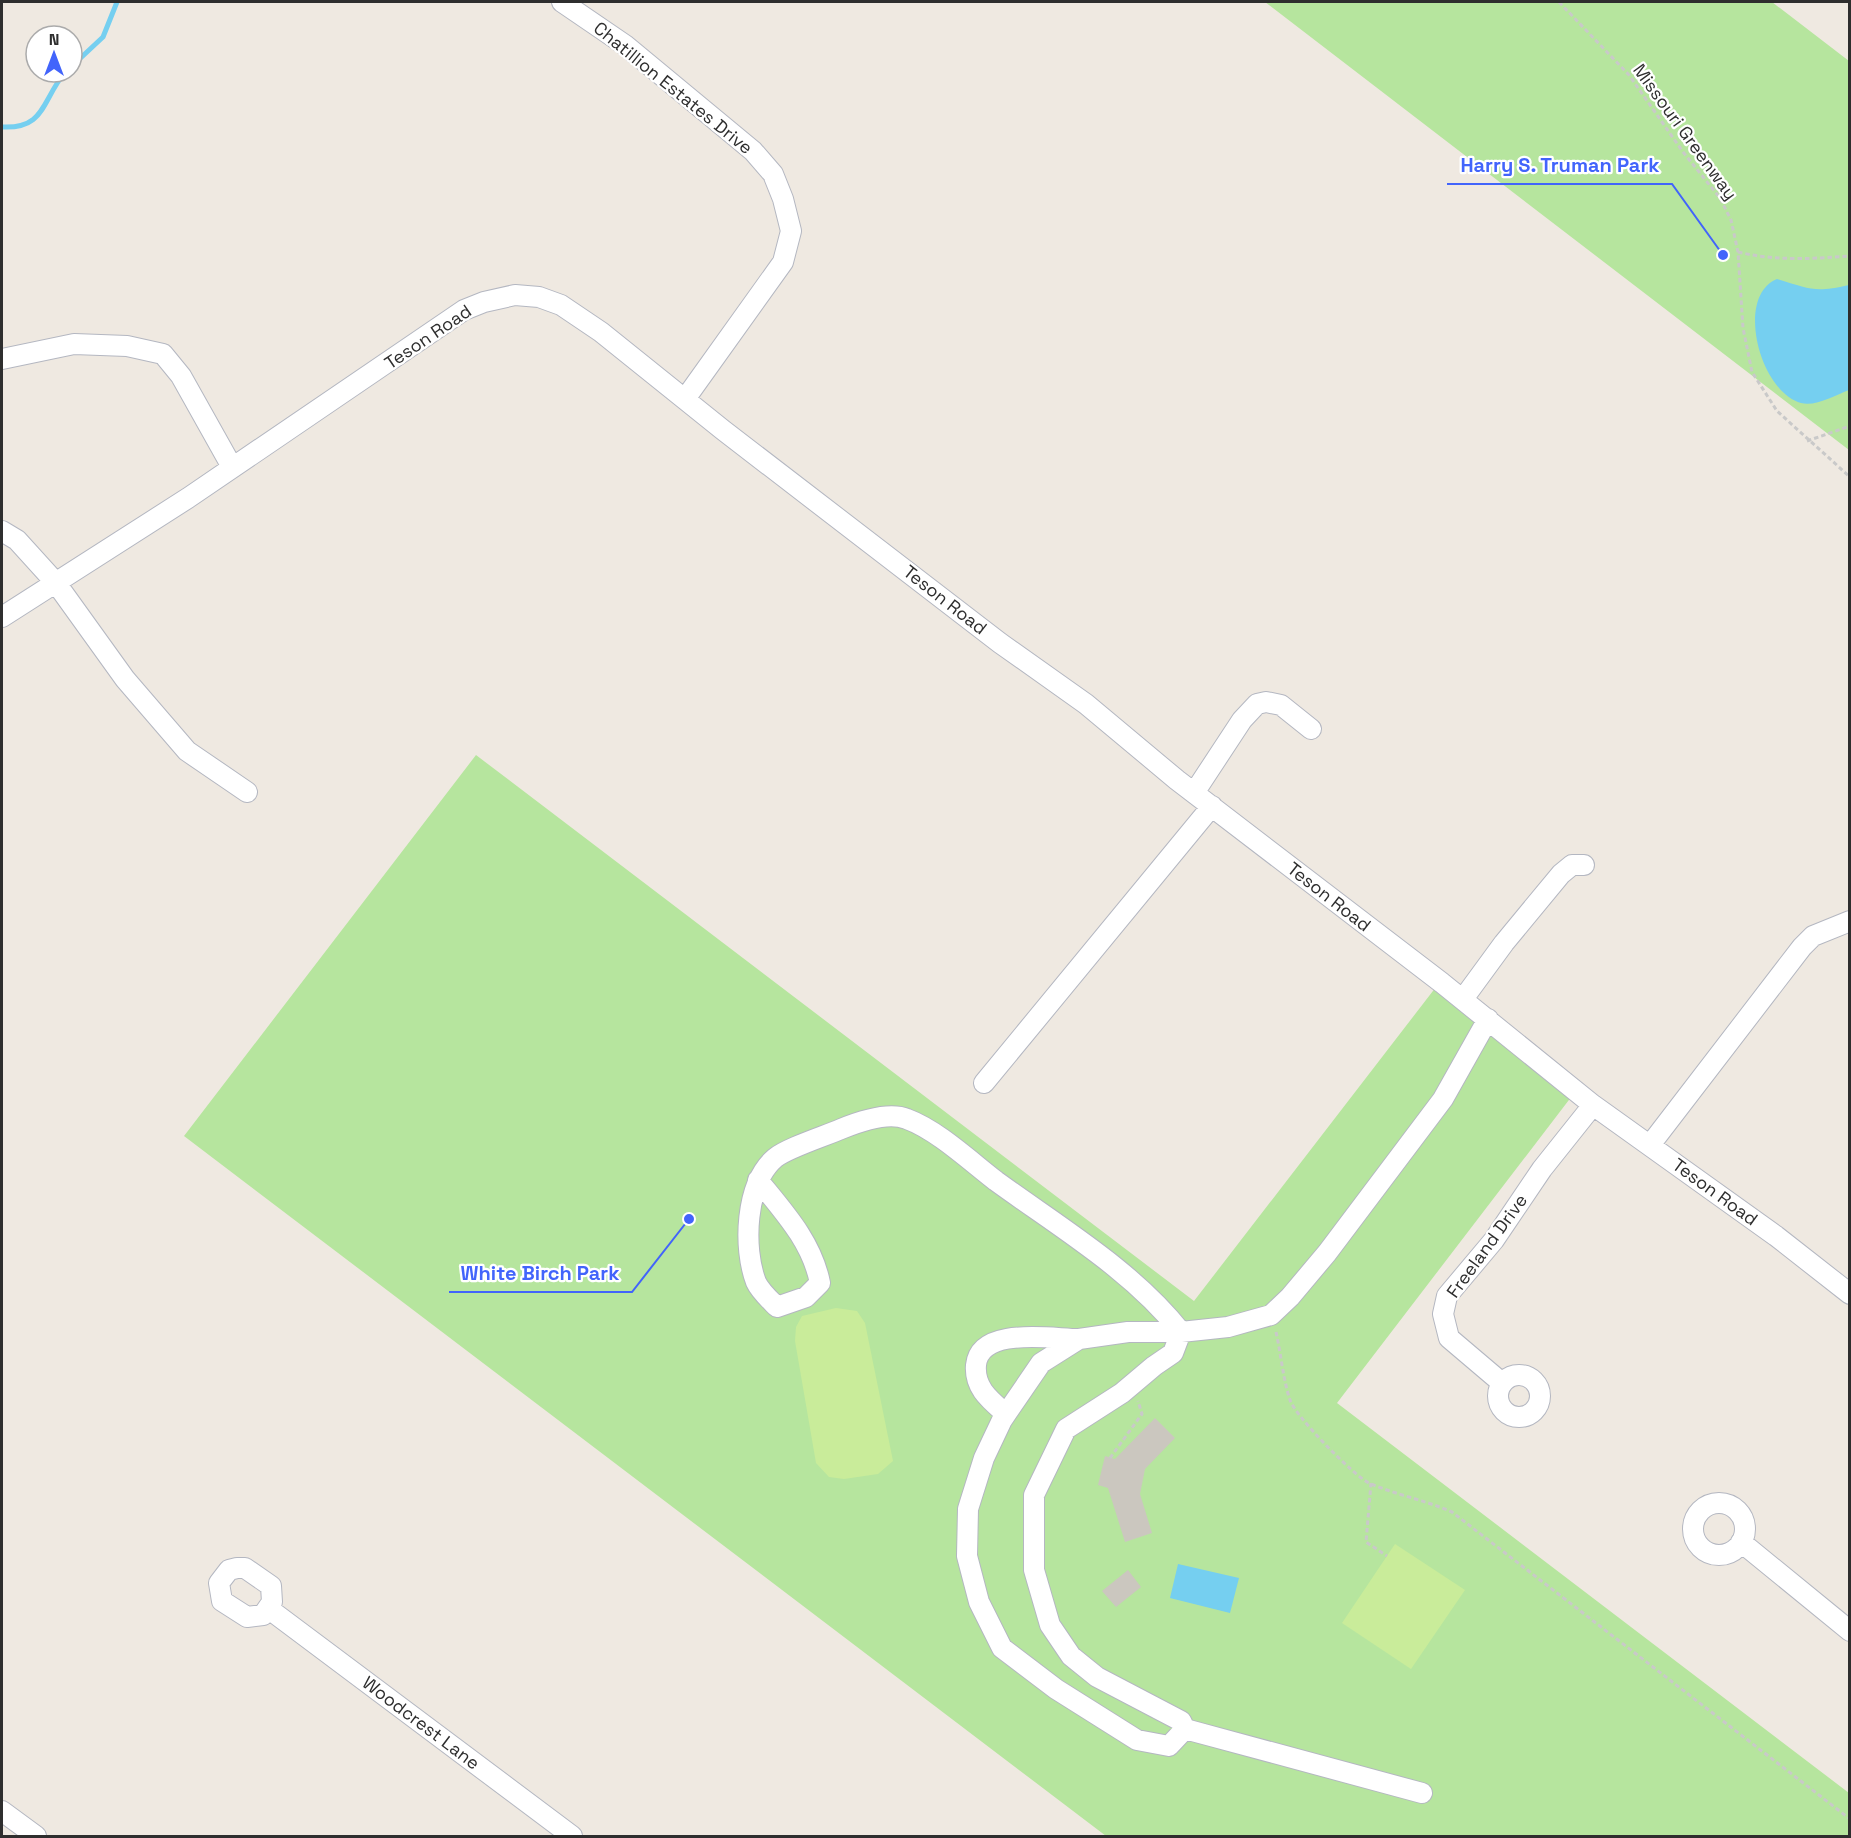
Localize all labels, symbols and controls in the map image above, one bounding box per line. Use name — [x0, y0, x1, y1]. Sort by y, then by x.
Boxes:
street label: Chatillion Estates Drive — [589, 16, 758, 159]
north arrow — [24, 24, 84, 84]
text: N — [49, 29, 59, 50]
street label: Missouri Greenway — [1628, 59, 1743, 204]
callout: Harry S. Truman Park — [1447, 146, 1672, 184]
text: Harry S. Truman Park — [1460, 152, 1660, 178]
street label: Teson Road — [380, 299, 476, 374]
street label: Teson Road — [899, 560, 992, 639]
street label: Teson Road — [1283, 857, 1376, 936]
street label: Teson Road — [1668, 1153, 1762, 1230]
street label: Freeland Drive — [1441, 1189, 1532, 1302]
callout: White Birch Park — [449, 1254, 632, 1292]
text: White Birch Park — [461, 1260, 619, 1286]
street label: Woodcrest Lane — [358, 1671, 485, 1774]

